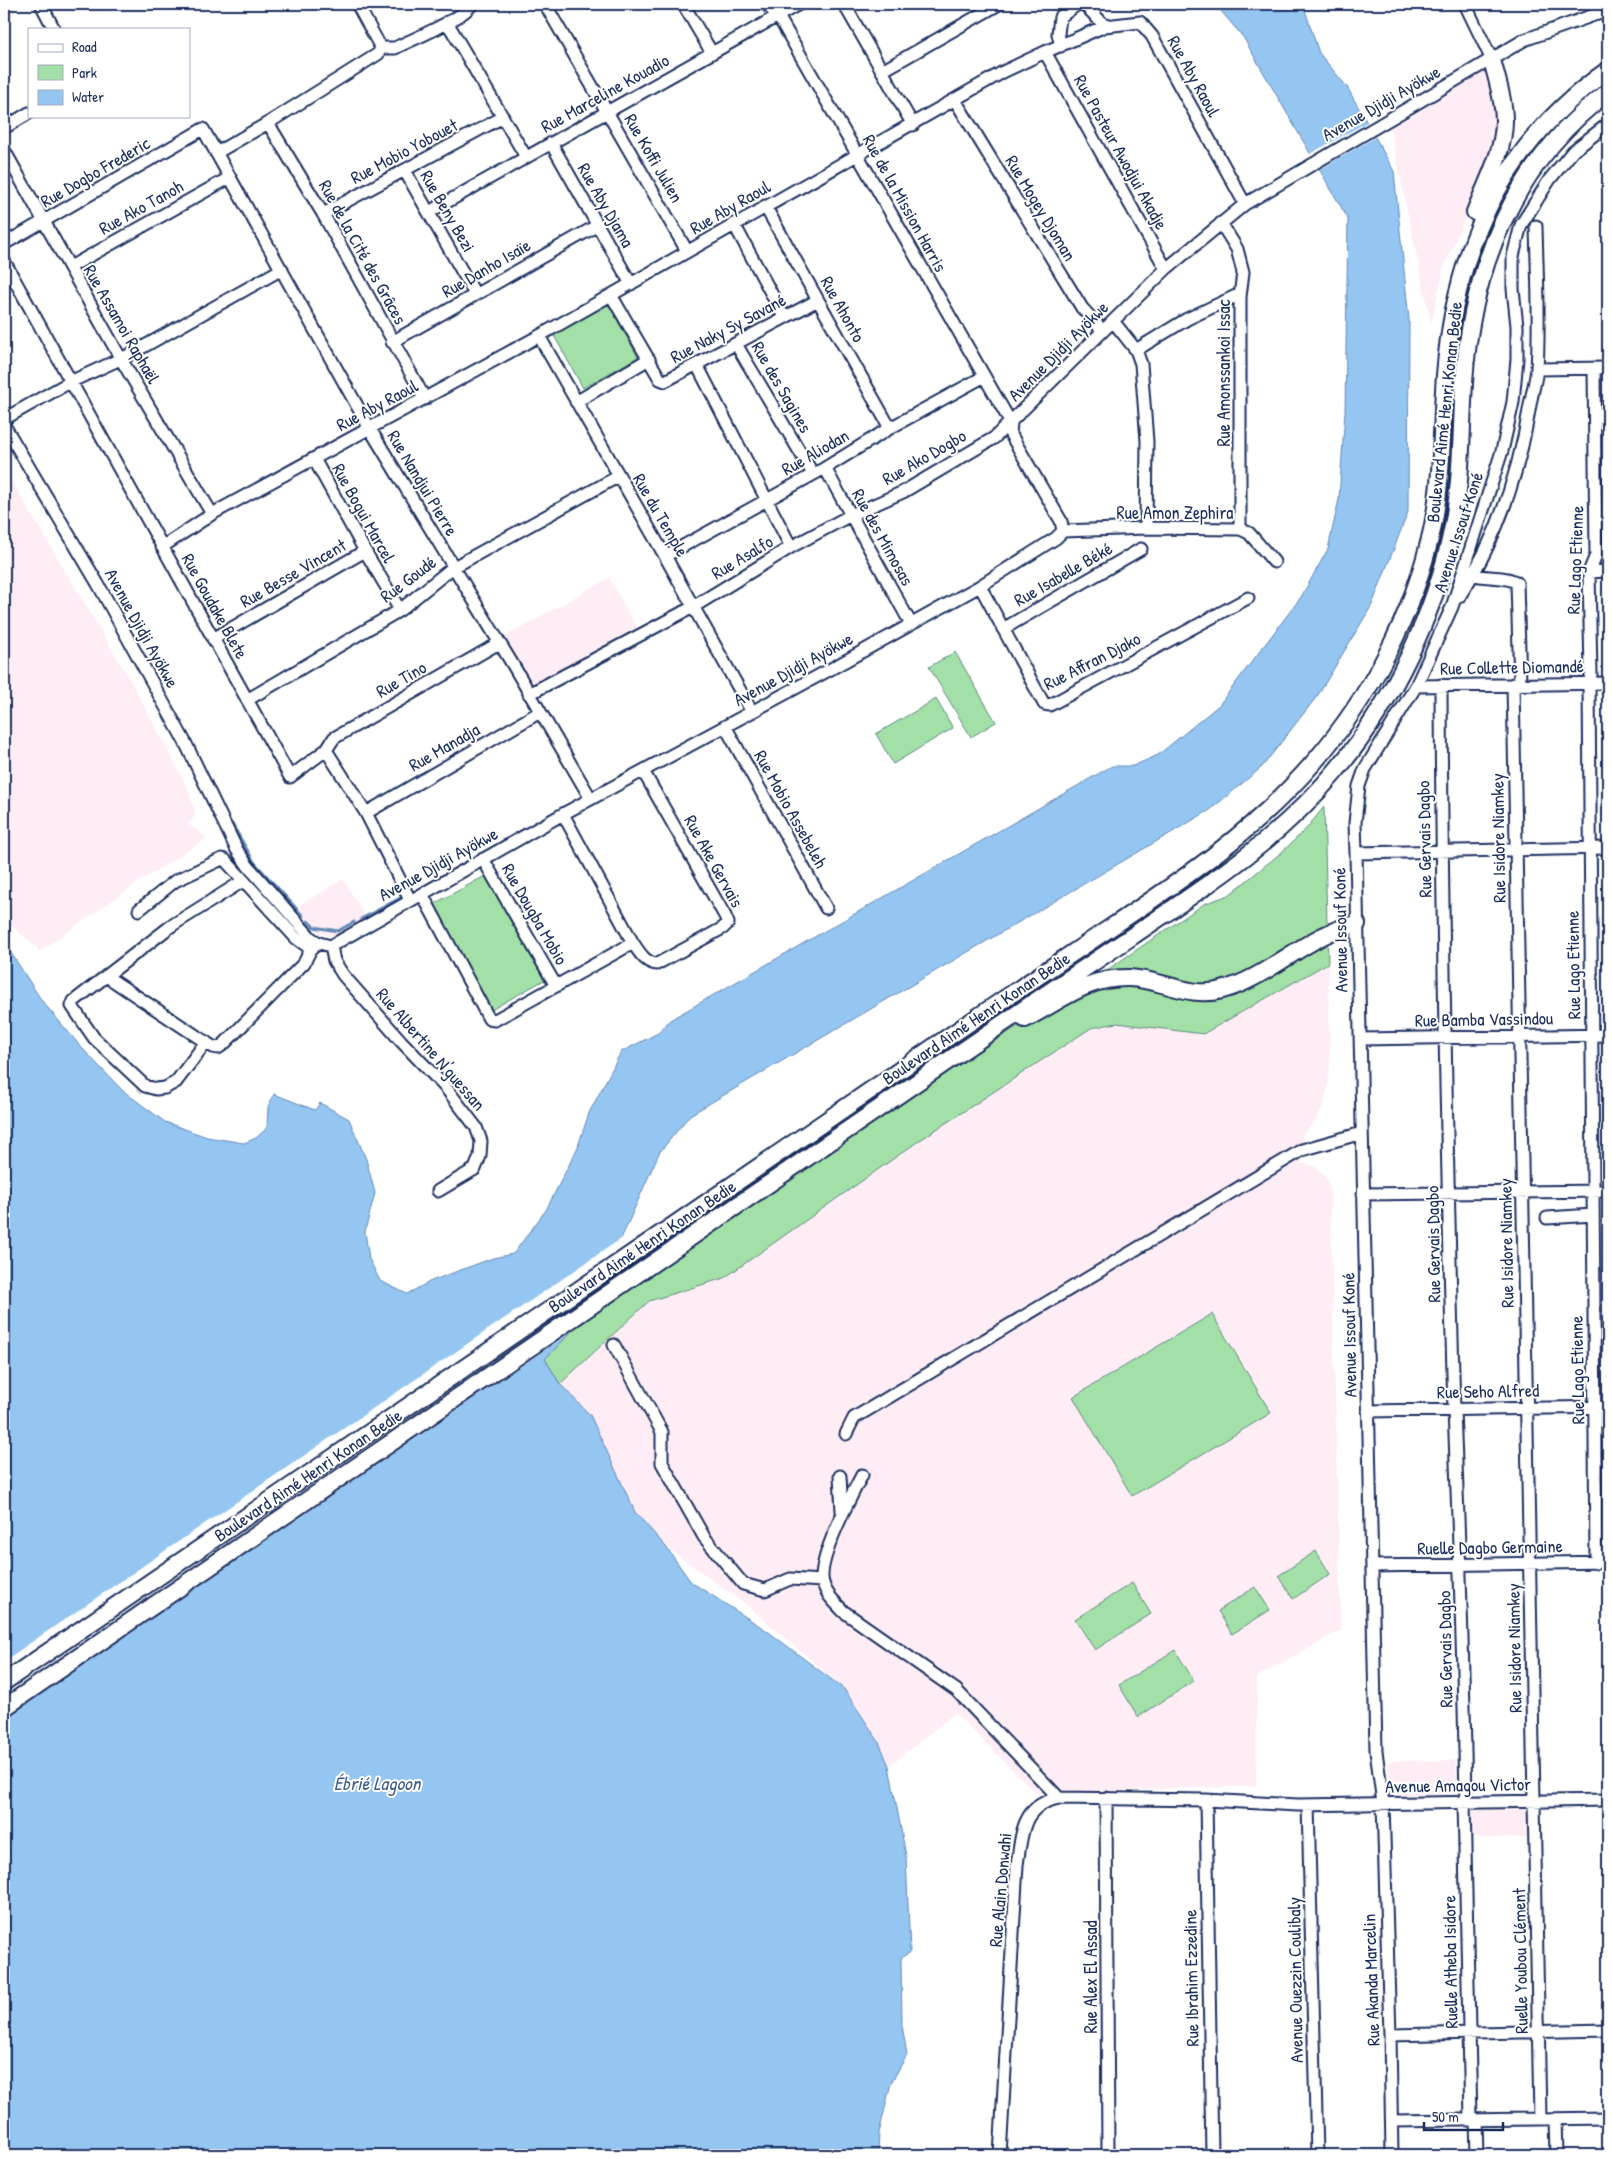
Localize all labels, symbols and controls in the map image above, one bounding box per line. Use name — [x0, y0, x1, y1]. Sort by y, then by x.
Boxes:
legend — [28, 28, 190, 118]
street label: Rue Aby Raoul — [1161, 31, 1227, 121]
text: Road — [72, 36, 97, 57]
street label: Rue Marceline Kouadio — [536, 47, 674, 139]
street label: Avenue Djidji Ayökwe — [1317, 59, 1445, 147]
text: Park — [72, 62, 97, 83]
street label: Rue Pasteur Awodjui Akadje — [1068, 70, 1174, 234]
text: Water — [72, 86, 104, 107]
street label: Rue Koffi Julien — [618, 109, 690, 207]
street label: Rue Mobio Yobouet — [346, 112, 463, 190]
street label: Rue de la Mission Harris — [857, 130, 953, 276]
street label: Rue Dogbo Frederic — [36, 131, 154, 213]
street label: Rue Mogey Djoman — [1000, 151, 1082, 265]
street label: Rue Aby Djama — [572, 158, 640, 252]
street label: Rue Beny Bezi — [414, 165, 482, 257]
street label: Rue Ako Tanoh — [94, 173, 188, 240]
street label: Rue Aby Raoul — [685, 174, 775, 240]
street label: Rue de la Cité des Grâces — [313, 175, 413, 329]
street label: Rue Danho Isaïe — [437, 232, 535, 304]
street label: Rue Assamoi Raphaël — [78, 260, 166, 388]
street label: Rue Ahonto — [815, 272, 871, 346]
street label: Rue Naky Sy Savané — [666, 287, 790, 369]
street label: Avenue Djidji Ayökwe — [1002, 295, 1114, 407]
street label: Rue Amonssankoi Issac — [1211, 299, 1236, 447]
street label: Boulevard Aimé Henri Konan Bedie — [1420, 300, 1468, 524]
street label: Rue des Sagines — [746, 337, 818, 437]
street label: Rue Aby Raoul — [332, 373, 422, 437]
street label: Rue Aliodan — [777, 423, 853, 481]
street label: Rue Ako Dogbo — [878, 423, 970, 491]
street label: Rue Nandjui Pierre — [382, 426, 464, 540]
street label: Rue Bogui Marcel — [326, 459, 402, 567]
street label: Rue du Temple — [627, 469, 695, 561]
street label: Avenue Issouf Koné — [1427, 469, 1489, 595]
street label: Rue des Mimosas — [846, 484, 920, 590]
street label: Rue Amon Zephira — [1117, 500, 1233, 525]
street label: Rue Lago Etienne — [1561, 505, 1589, 615]
street label: Rue Asalfo — [706, 529, 778, 585]
street label: Rue Besse Vincent — [235, 532, 351, 614]
street label: Rue Isabelle Béké — [1009, 536, 1117, 612]
street label: Rue Goudake Blete — [176, 549, 254, 663]
street label: Rue Goudé — [375, 550, 441, 608]
street label: Avenue Djidji Ayökwe — [99, 564, 185, 692]
street label: Avenue Djidji Ayökwe — [729, 626, 857, 712]
street label: Rue Affran Djako — [1039, 626, 1145, 696]
street label: Rue Collette Diomandé — [1440, 653, 1584, 681]
street label: Rue Tino — [371, 655, 431, 703]
street label: Rue Manadja — [404, 717, 484, 777]
street label: Rue Mobio Assebeleh — [748, 745, 834, 873]
street label: Rue Isidore Niamkey — [1484, 773, 1512, 903]
street label: Rue Gervais Dagbo — [1410, 780, 1438, 898]
street label: Rue Ake Gervais — [678, 810, 750, 912]
street label: Avenue Djidji Ayökwe — [374, 821, 502, 907]
street label: Rue Dougba Mobio — [496, 859, 574, 969]
street label: Avenue Issouf Koné — [1326, 867, 1354, 993]
street label: Rue Lago Etienne — [1560, 910, 1586, 1020]
street label: Boulevard Aimé Henri Konan Bedie — [877, 946, 1075, 1090]
street label: Rue Albertine N'guessan — [371, 982, 491, 1116]
street label: Rue Bamba Vassindou — [1415, 1005, 1553, 1033]
street label: Boulevard Aimé Henri Konan Bedie — [543, 1174, 741, 1318]
street label: Rue Isidore Niamkey — [1492, 1178, 1520, 1308]
street label: Rue Gervais Dagbo — [1419, 1185, 1447, 1303]
street label: Avenue Issouf Koné — [1335, 1272, 1363, 1398]
street label: Rue Lago Etienne — [1564, 1315, 1590, 1425]
street label: Rue Seho Alfred — [1437, 1378, 1539, 1404]
street label: Boulevard Aimé Henri Konan Bedie — [209, 1403, 407, 1547]
street label: Ruelle Dagbo Germaine — [1417, 1533, 1563, 1561]
street label: Rue Isidore Niamkey — [1500, 1583, 1528, 1713]
street label: Rue Gervais Dagbo — [1431, 1590, 1459, 1708]
water label: Ébrié Lagoon — [334, 1770, 422, 1796]
street label: Avenue Amagou Victor — [1385, 1771, 1531, 1799]
street label: Rue Alain Donwahi — [983, 1832, 1017, 1948]
street label: Ruelle Youbou Clément — [1506, 1887, 1534, 2034]
street label: Ruelle Atheba Isidore — [1436, 1895, 1464, 2029]
street label: Avenue Ouezzin Coulibaly — [1281, 1896, 1309, 2063]
street label: Rue Ibrahim Ezzedine — [1177, 1909, 1205, 2047]
street label: Rue Akanda Marcelin — [1356, 1914, 1386, 2046]
street label: Rue Alex El Assad — [1078, 1920, 1103, 2034]
scale bar — [1424, 2099, 1503, 2131]
text: 50 m — [1432, 2106, 1459, 2127]

